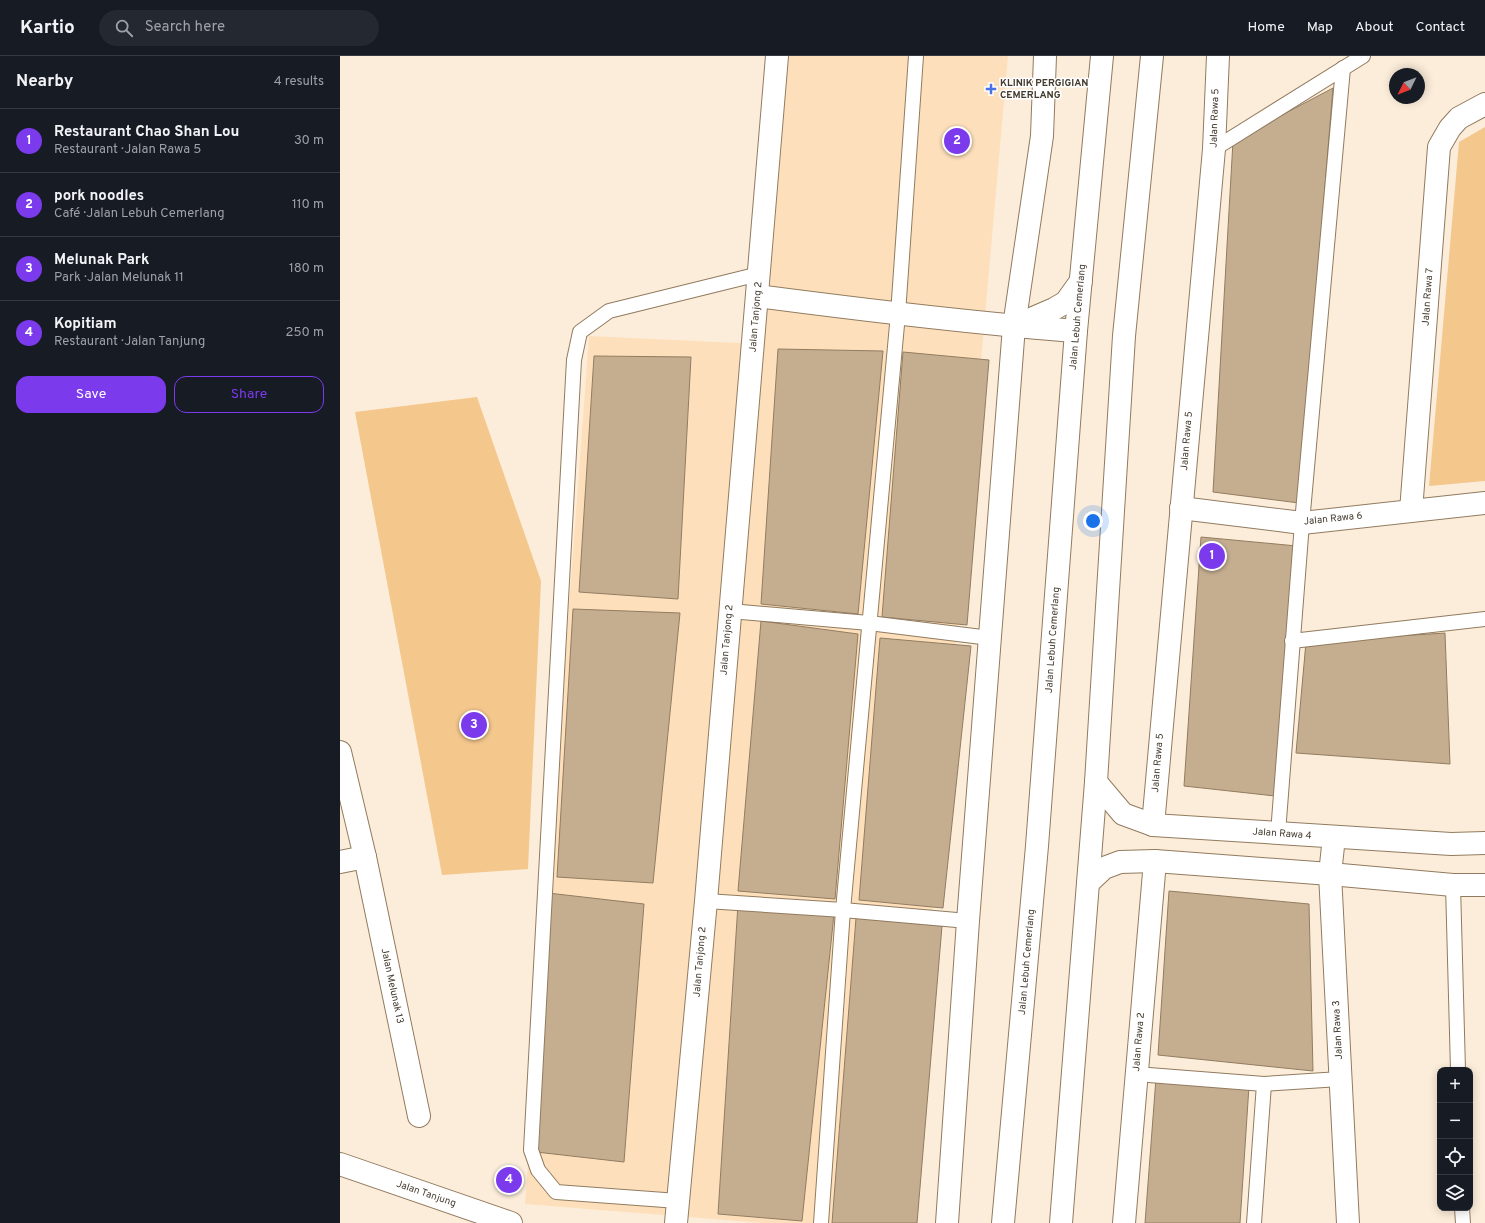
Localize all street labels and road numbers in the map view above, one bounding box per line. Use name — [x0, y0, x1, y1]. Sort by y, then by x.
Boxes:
street label: Jalan Rawa 5 — [1207, 88, 1223, 148]
street label: Jalan Lebuh Cemerlang — [1067, 263, 1089, 371]
street label: Jalan Rawa 7 — [1419, 268, 1437, 326]
street label: Jalan Tanjong 2 — [746, 281, 766, 353]
street label: Jalan Rawa 5 — [1178, 411, 1196, 471]
street label: Jalan Rawa 6 — [1303, 509, 1363, 529]
street label: Jalan Lebuh Cemerlang — [1043, 587, 1063, 693]
street label: Jalan Tanjong 2 — [717, 604, 737, 676]
street label: Jalan Rawa 5 — [1149, 733, 1167, 793]
street label: Jalan Rawa 4 — [1252, 825, 1312, 843]
street label: Jalan Lebuh Cemerlang — [1016, 908, 1038, 1016]
street label: Jalan Tanjong 2 — [690, 926, 710, 998]
street label: Jalan Melunak 13 — [378, 947, 406, 1025]
street label: Jalan Rawa 3 — [1330, 1000, 1346, 1060]
street label: Jalan Rawa 2 — [1130, 1012, 1148, 1072]
street label: Jalan Tanjung — [394, 1178, 458, 1210]

